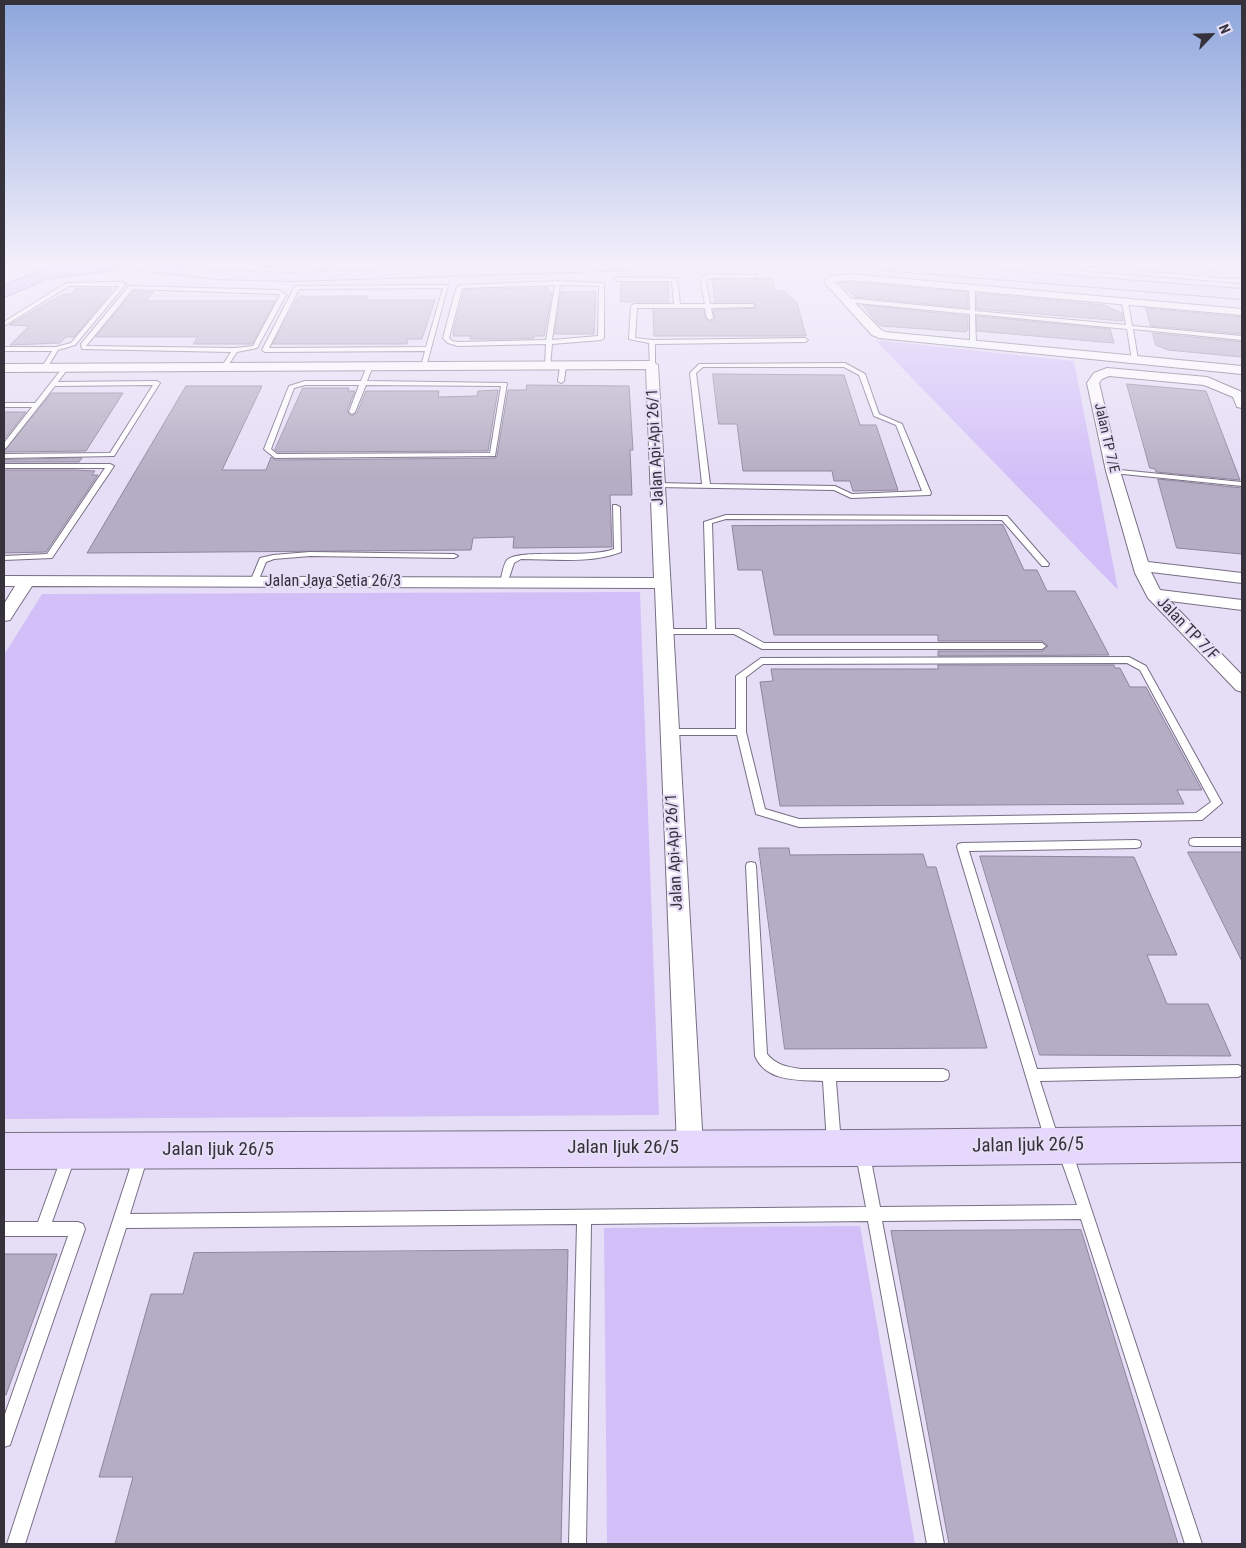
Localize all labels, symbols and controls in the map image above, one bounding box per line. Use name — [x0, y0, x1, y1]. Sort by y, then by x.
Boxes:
north arrow — [1186, 10, 1236, 60]
text: N — [1216, 22, 1234, 36]
street label: Jalan Api-Api 26/1 — [643, 388, 669, 506]
street label: Jalan TP 7/E — [1090, 402, 1122, 474]
street label: Jalan Jaya Setia 26/3 — [265, 572, 401, 592]
street label: Jalan TP 7/F — [1152, 593, 1222, 665]
street label: Jalan Api-Api 26/1 — [662, 793, 688, 911]
street label: Jalan Ijuk 26/5 — [972, 1134, 1084, 1158]
street label: Jalan Ijuk 26/5 — [567, 1137, 679, 1159]
street label: Jalan Ijuk 26/5 — [162, 1139, 274, 1161]

